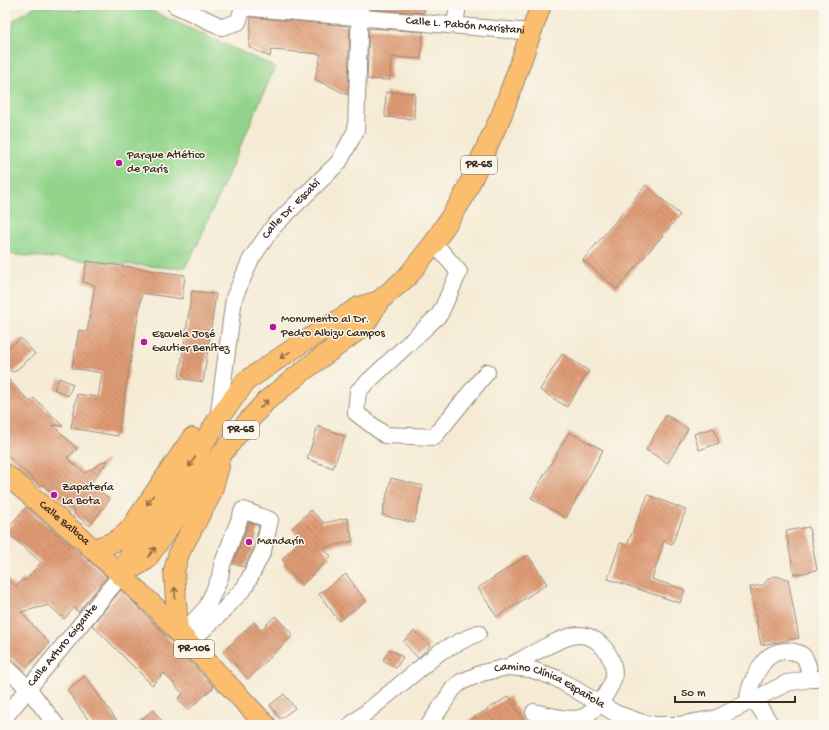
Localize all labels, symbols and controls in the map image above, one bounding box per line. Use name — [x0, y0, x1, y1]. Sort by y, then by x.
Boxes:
street label: Calle L. Pabón Maristani — [405, 14, 526, 38]
place label: Parque Atlético de París — [126, 149, 205, 177]
road number: PR-65 — [461, 156, 497, 174]
marker: Parque Atlético de París — [114, 158, 124, 168]
street label: Calle Dr. Escabí — [260, 176, 324, 242]
place label: Monumento al Dr. Pedro Albizu Campos — [280, 313, 385, 341]
marker: Monumento al Dr. Pedro Albizu Campos — [268, 322, 278, 332]
place label: Escuela José Gautier Benítez — [152, 328, 230, 356]
marker: Escuela José Gautier Benítez — [139, 337, 149, 347]
one-way arrow — [279, 351, 290, 359]
one-way arrow — [259, 399, 269, 409]
road number: PR-65 — [223, 421, 259, 439]
one-way arrow — [188, 456, 196, 467]
place label: Zapatería La Bota — [62, 481, 114, 509]
marker: Zapatería La Bota — [49, 490, 59, 500]
one-way arrow — [146, 495, 154, 506]
street label: Calle Balboa — [36, 498, 92, 549]
place label: Mandarín — [257, 535, 304, 549]
marker: Mandarín — [244, 537, 254, 547]
one-way arrow — [148, 547, 156, 558]
one-way arrow — [171, 587, 179, 600]
street label: Calle Arturo Gigante — [25, 601, 102, 690]
road number: PR-106 — [174, 640, 214, 658]
street label: Camino Clínica Española — [493, 660, 607, 712]
scale bar — [675, 678, 795, 704]
text: 50 m — [681, 687, 706, 701]

